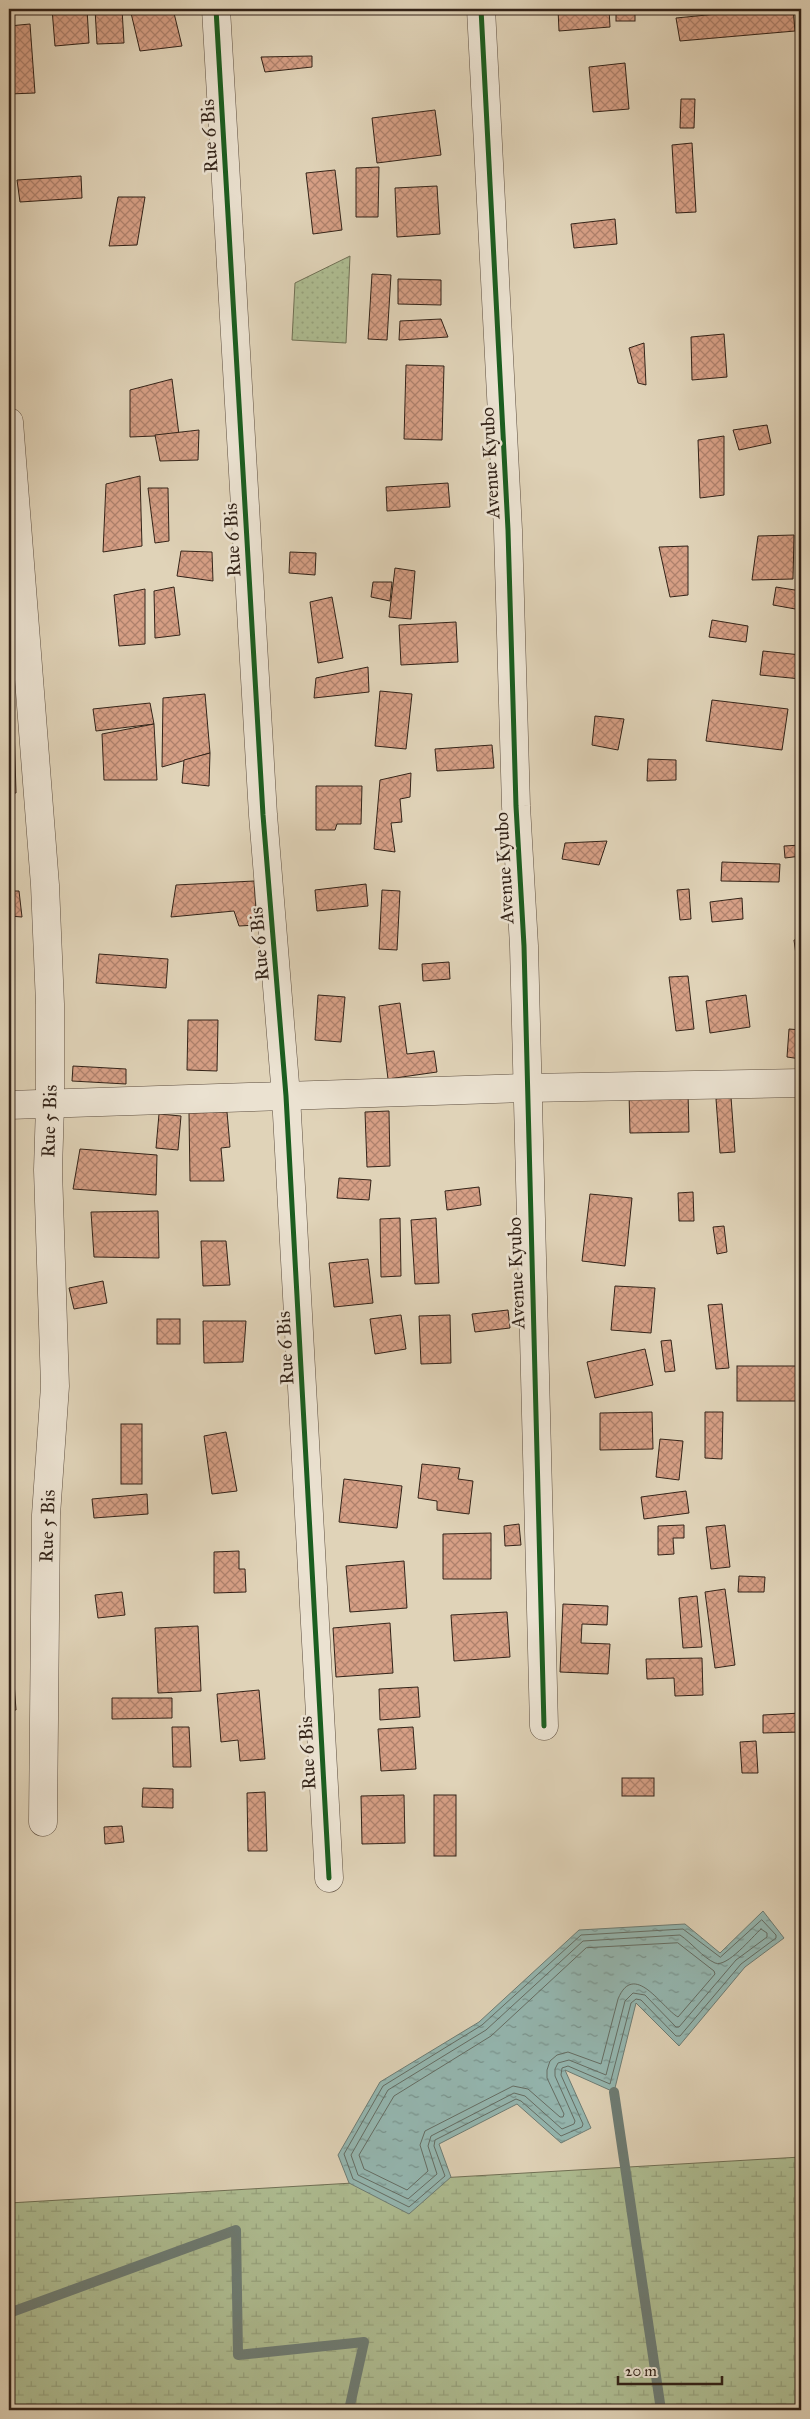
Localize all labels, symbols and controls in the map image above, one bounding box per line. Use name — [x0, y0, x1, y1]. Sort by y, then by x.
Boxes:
street label: Rue 6 Bis — [196, 98, 222, 173]
street label: Avenue Kyubo — [476, 406, 504, 520]
street label: Rue 6 Bis — [219, 502, 245, 577]
street label: Avenue Kyubo — [490, 811, 518, 925]
street label: Rue 6 Bis — [244, 906, 274, 982]
street label: Rue 5 Bis — [36, 1084, 62, 1158]
street label: Avenue Kyubo — [503, 1216, 529, 1330]
street label: Rue 6 Bis — [272, 1310, 298, 1385]
street label: Rue 5 Bis — [34, 1489, 60, 1563]
street label: Rue 6 Bis — [294, 1715, 320, 1790]
scale bar — [618, 2354, 721, 2386]
text: 20 m — [625, 2362, 657, 2380]

